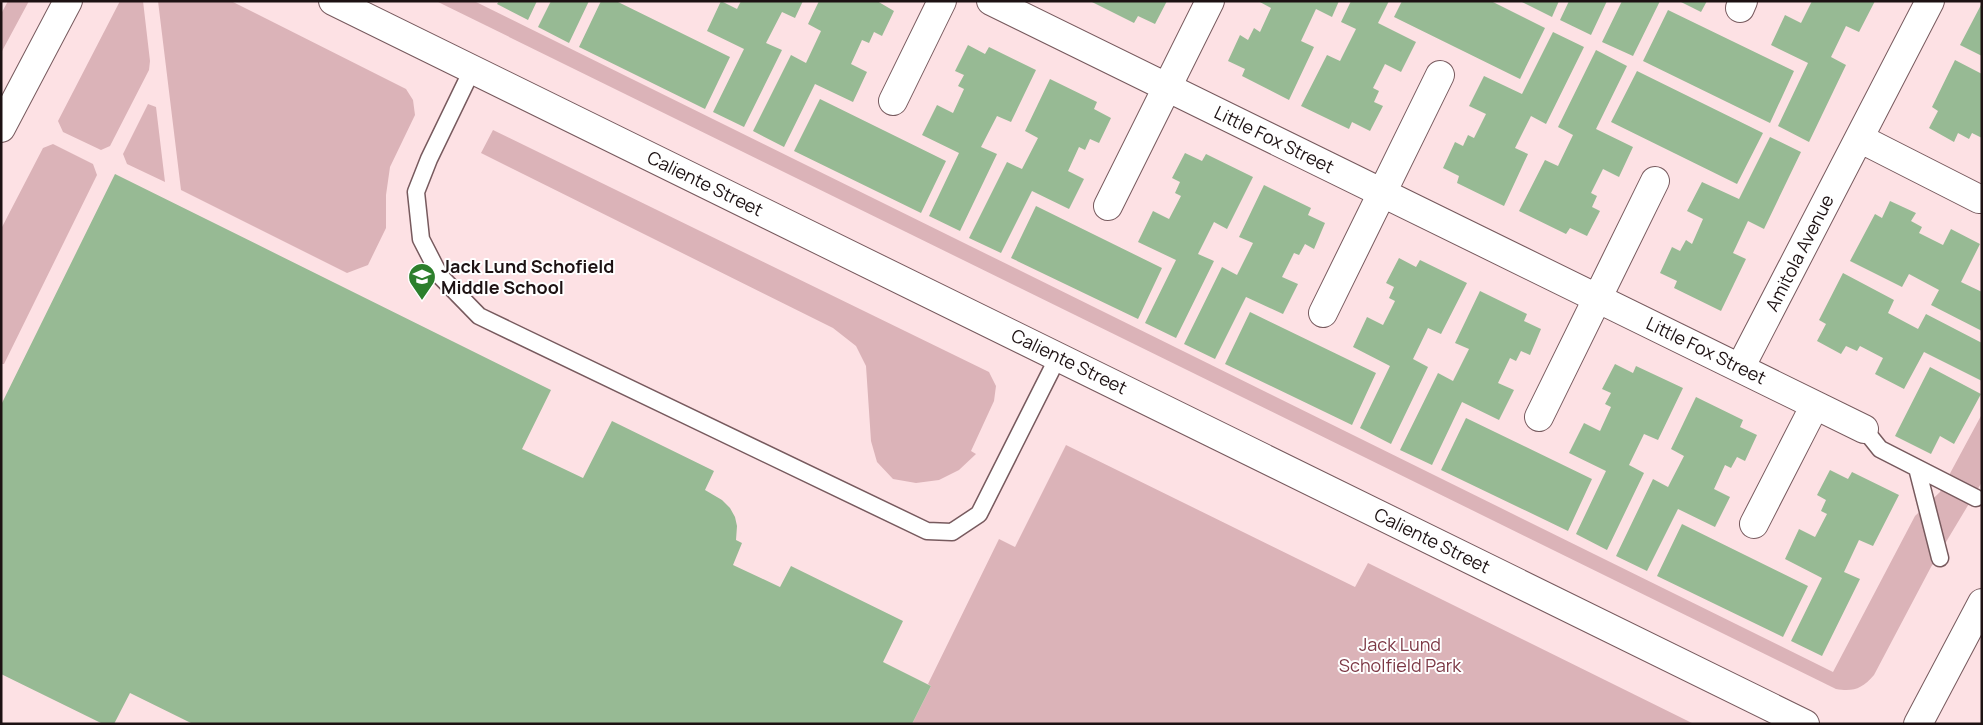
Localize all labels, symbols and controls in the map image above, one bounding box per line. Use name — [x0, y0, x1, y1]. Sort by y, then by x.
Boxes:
street label: Little Fox Street — [1211, 100, 1338, 178]
street label: Caliente Street — [644, 145, 767, 222]
street label: Amitola Avenue — [1759, 190, 1839, 315]
place label: Jack Lund Schofield Middle School — [441, 254, 614, 299]
school or university icon: Jack Lund Schofield Middle School — [407, 262, 437, 301]
street label: Little Fox Street — [1643, 311, 1770, 389]
street label: Caliente Street — [1008, 323, 1131, 400]
street label: Caliente Street — [1371, 502, 1494, 579]
park label: Jack Lund Scholfield Park — [1339, 632, 1462, 677]

